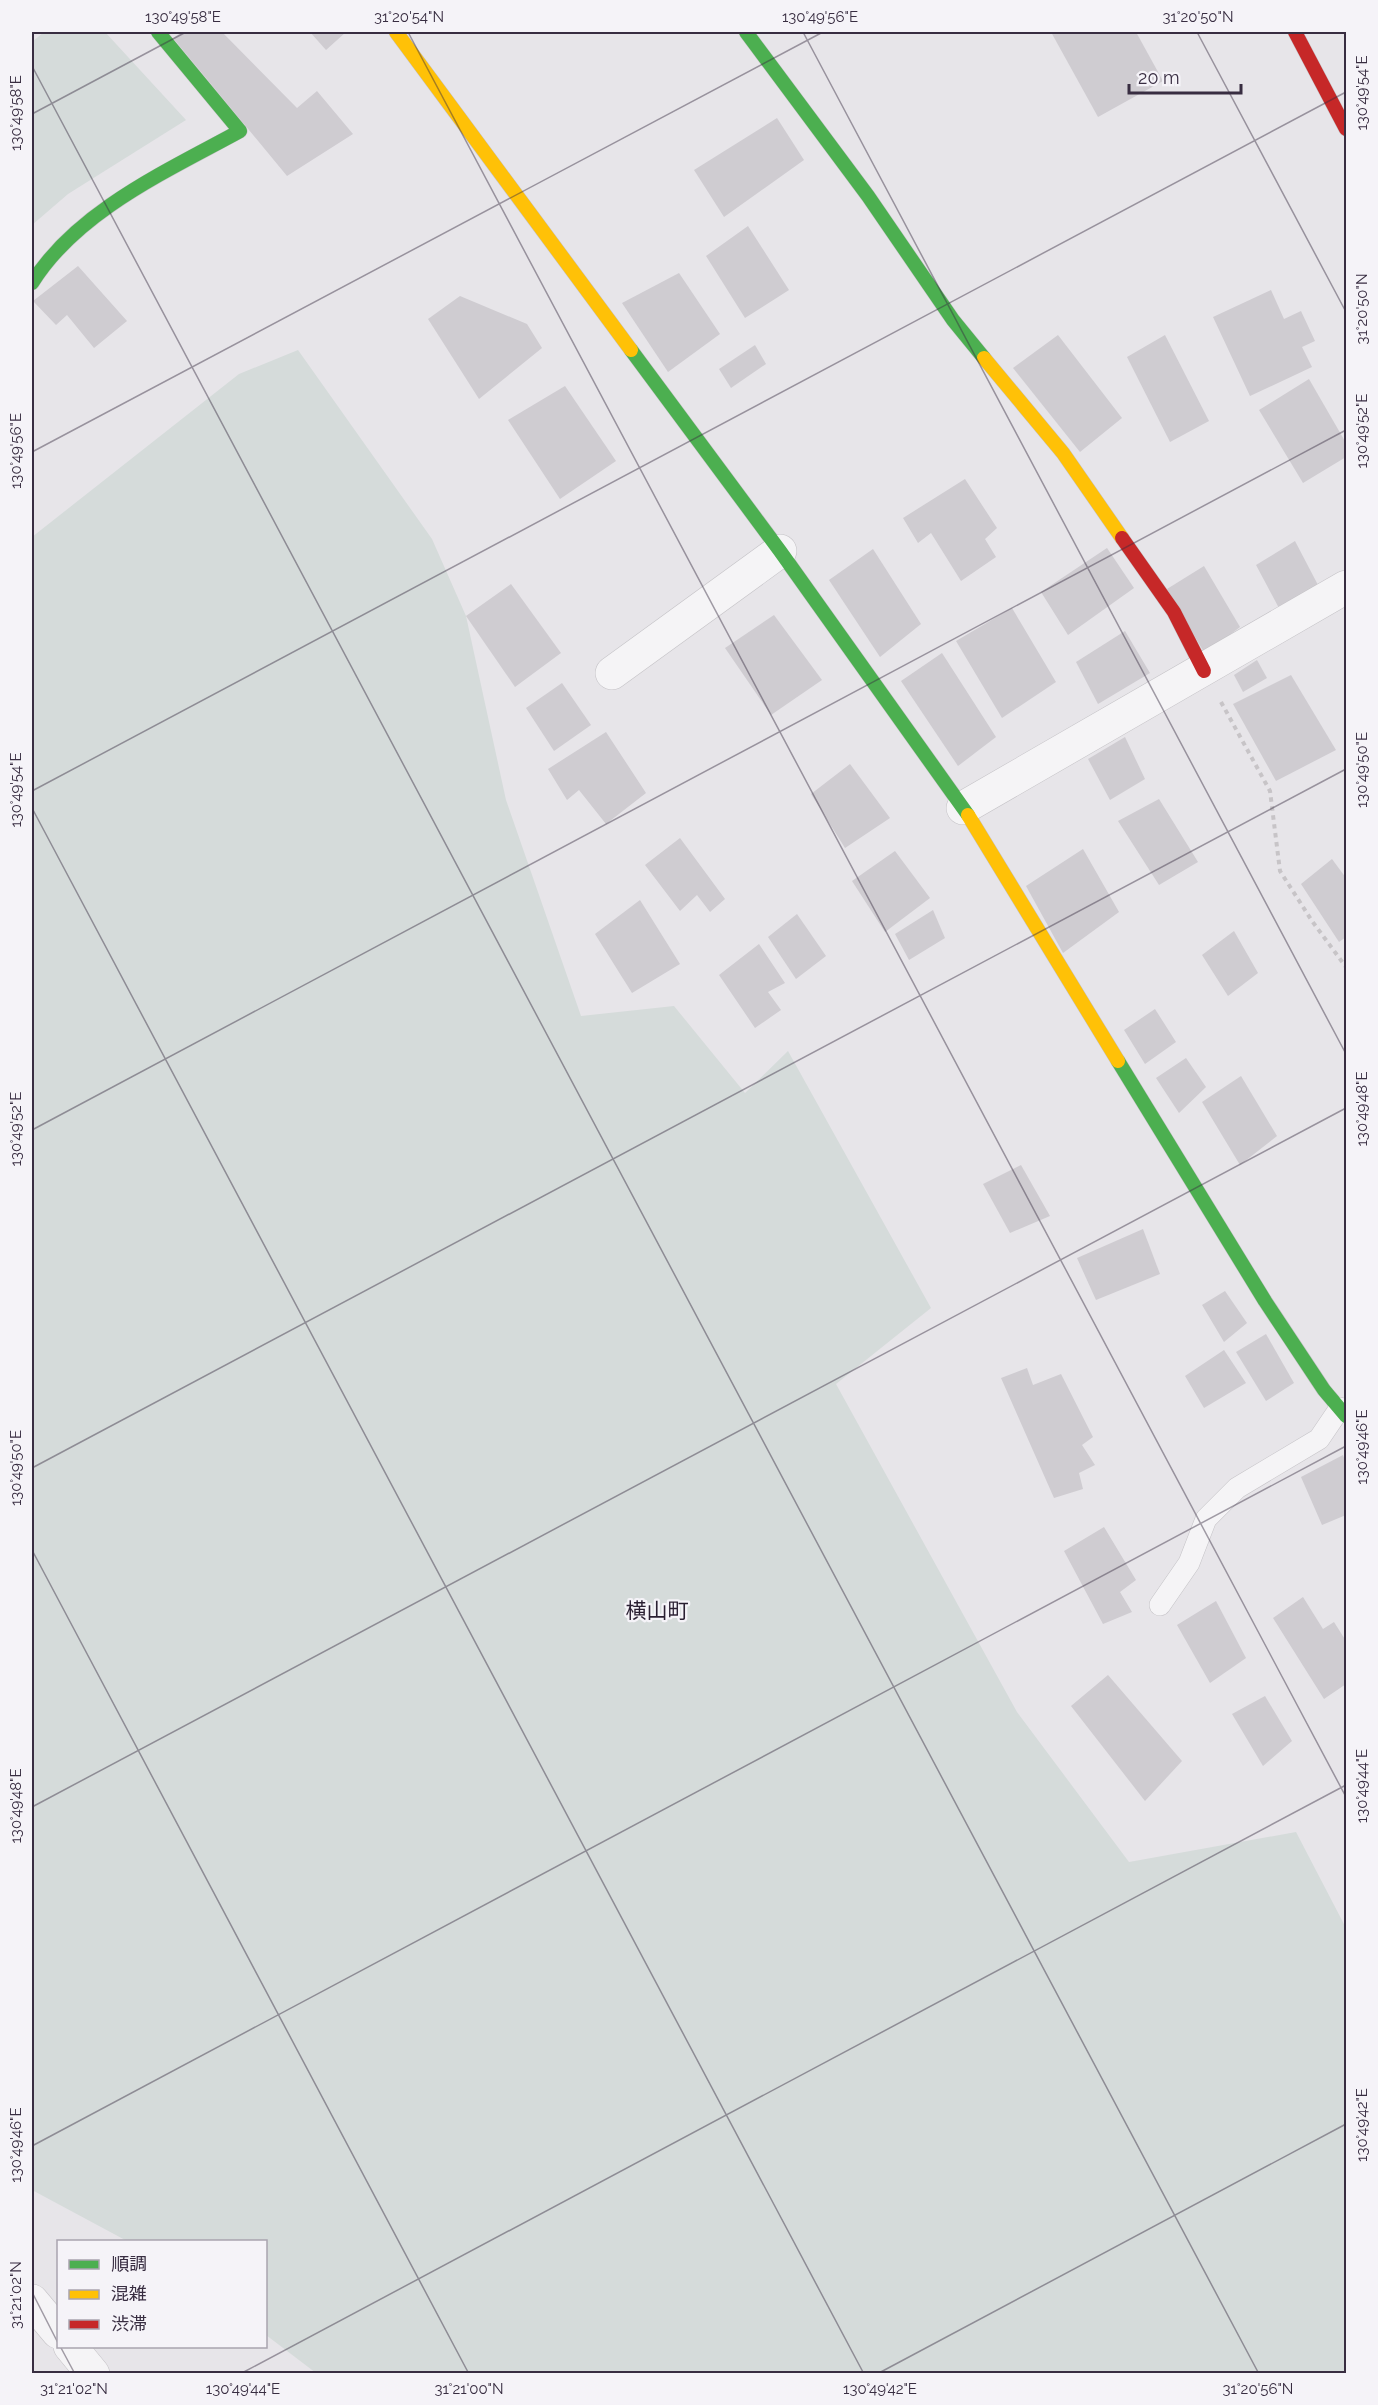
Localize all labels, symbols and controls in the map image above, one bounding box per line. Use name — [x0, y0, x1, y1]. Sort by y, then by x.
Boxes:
text: 130°49'58"E — [145, 8, 221, 26]
text: 31°20'54"N — [374, 8, 444, 26]
text: 130°49'56"E — [782, 8, 858, 26]
text: 31°20'50"N — [1163, 8, 1233, 26]
text: 130°49'54"E — [1353, 55, 1371, 131]
scale bar — [1129, 57, 1242, 95]
text: 20 m — [1138, 67, 1180, 88]
text: 130°49'58"E — [7, 75, 25, 151]
text: 31°20'50"N — [1353, 274, 1371, 344]
text: 130°49'52"E — [1353, 394, 1371, 468]
text: 130°49'56"E — [7, 413, 25, 489]
text: 130°49'50"E — [1353, 732, 1371, 808]
text: 130°49'54"E — [7, 752, 25, 828]
text: 130°49'48"E — [1353, 1071, 1371, 1147]
text: 130°49'52"E — [7, 1092, 25, 1166]
text: 130°49'46"E — [1353, 1409, 1371, 1485]
text: 130°49'50"E — [7, 1430, 25, 1506]
district label: 横山町 — [626, 1598, 689, 1623]
text: 130°49'44"E — [1353, 1749, 1371, 1823]
text: 130°49'48"E — [7, 1768, 25, 1844]
text: 130°49'42"E — [1353, 2088, 1371, 2162]
text: 130°49'46"E — [7, 2107, 25, 2183]
legend — [57, 2240, 267, 2348]
text: 順調 — [111, 2253, 147, 2274]
text: 31°21'02"N — [7, 2261, 25, 2329]
text: 混雑 — [111, 2283, 147, 2304]
text: 渋滞 — [111, 2313, 147, 2334]
text: 31°21'02"N — [40, 2380, 108, 2398]
text: 130°49'44"E — [206, 2380, 280, 2398]
text: 31°21'00"N — [434, 2380, 504, 2398]
text: 130°49'42"E — [843, 2380, 917, 2398]
text: 31°20'56"N — [1223, 2380, 1293, 2398]

